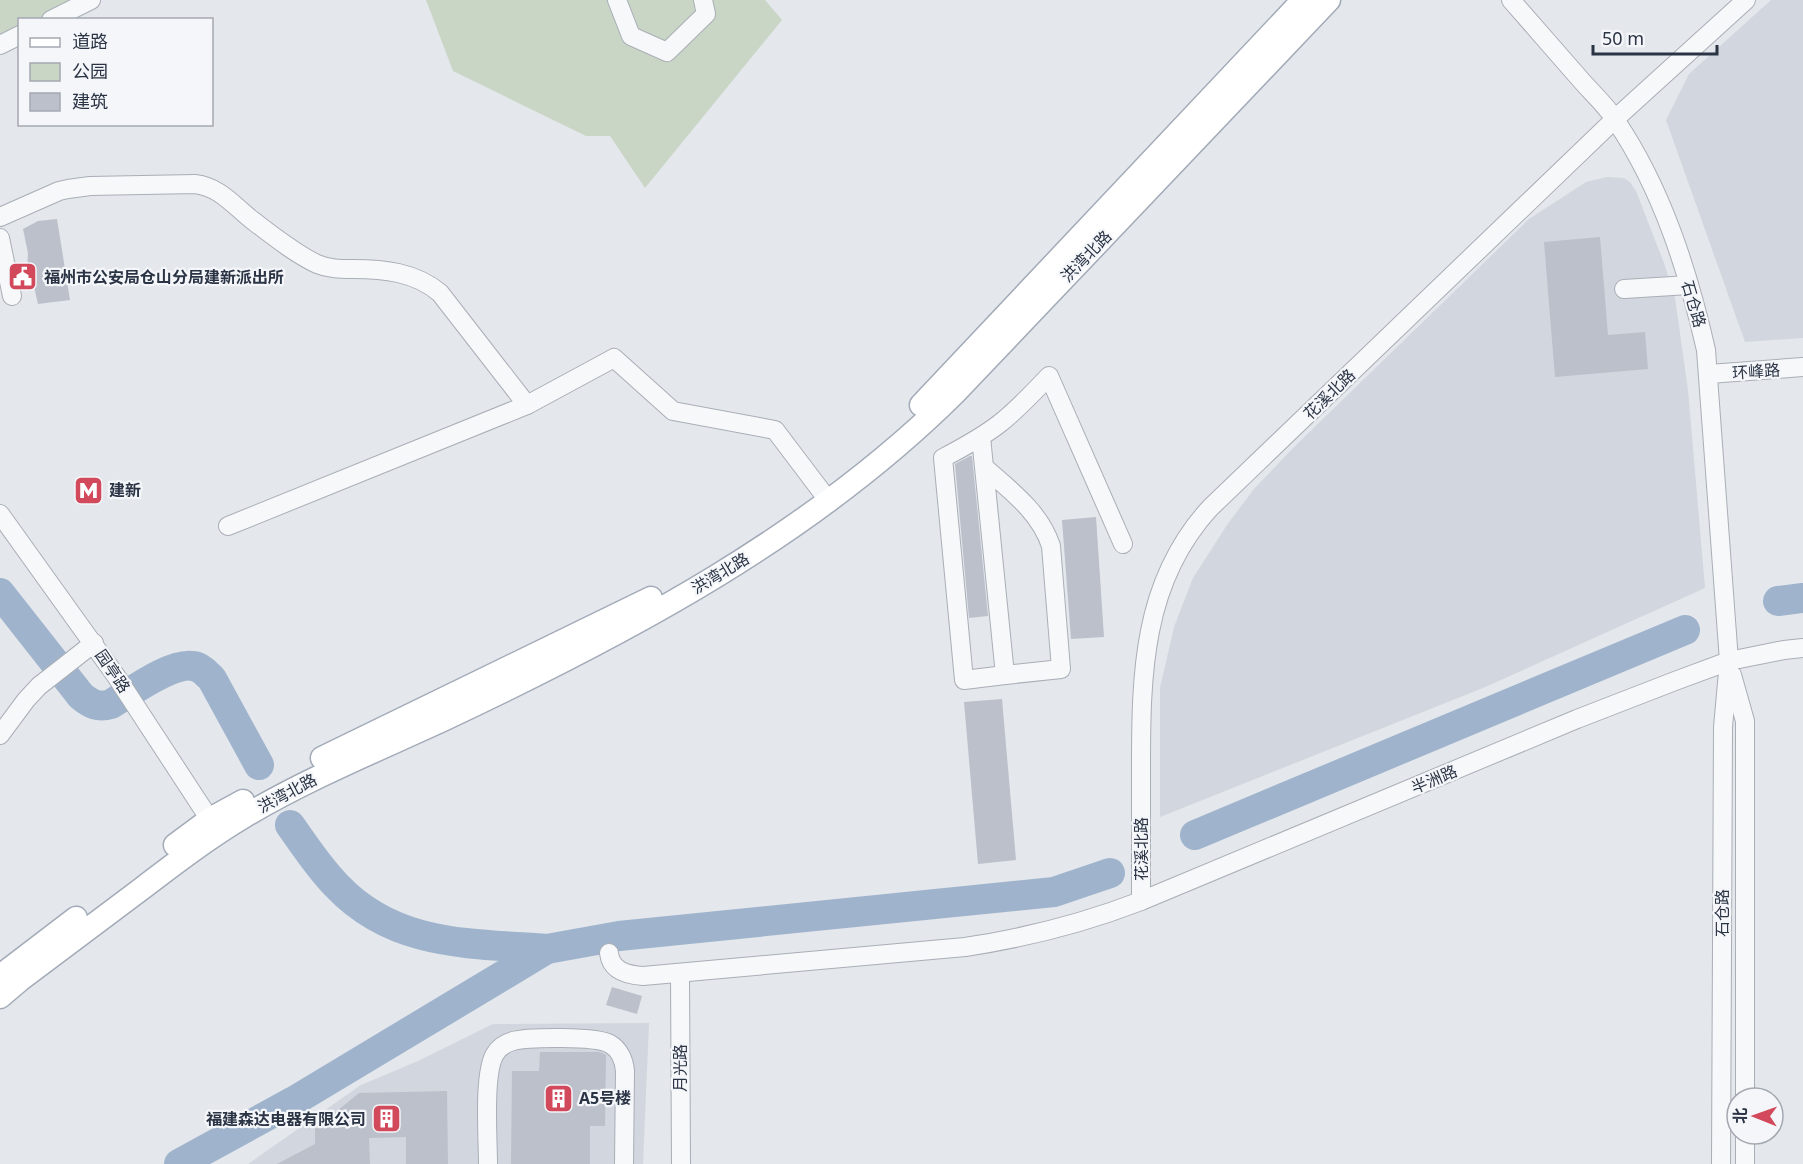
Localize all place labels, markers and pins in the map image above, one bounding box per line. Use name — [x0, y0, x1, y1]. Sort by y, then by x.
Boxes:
public building icon: 福州市公安局仓山分局建新派出所 — [7, 261, 39, 293]
place label: 福州市公安局仓山分局建新派出所 — [44, 266, 284, 288]
metro station icon: 建新 — [72, 474, 104, 506]
place label: 建新 — [109, 479, 141, 501]
building icon: A5号楼 — [542, 1082, 574, 1114]
place label: A5号楼 — [579, 1087, 631, 1109]
building icon: 福建森达电器有限公司 — [371, 1103, 403, 1135]
place label: 福建森达电器有限公司 — [206, 1108, 366, 1130]

